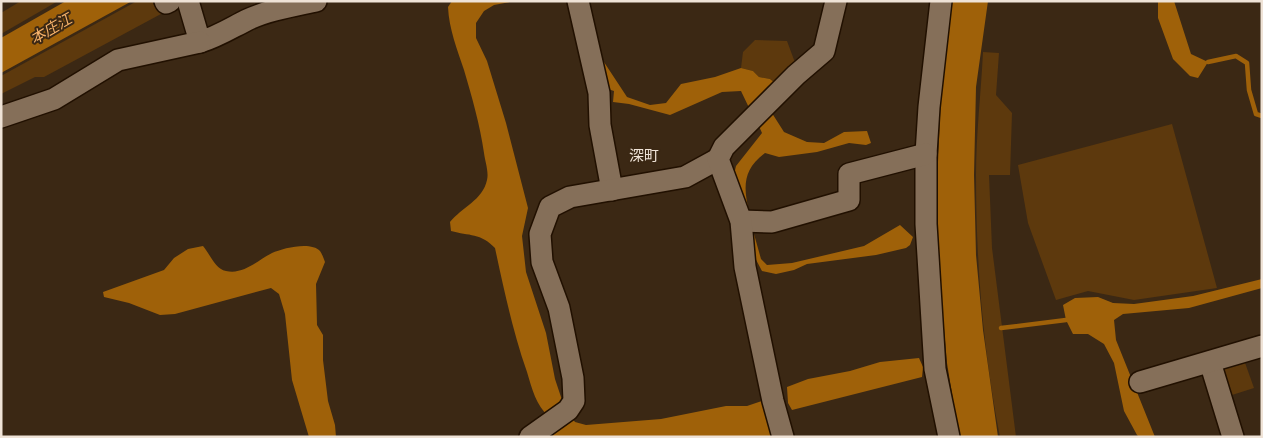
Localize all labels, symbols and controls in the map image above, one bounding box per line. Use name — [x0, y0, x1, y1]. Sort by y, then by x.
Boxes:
water label: 本庄江 — [27, 8, 76, 47]
district label: 深町 — [629, 146, 659, 164]

